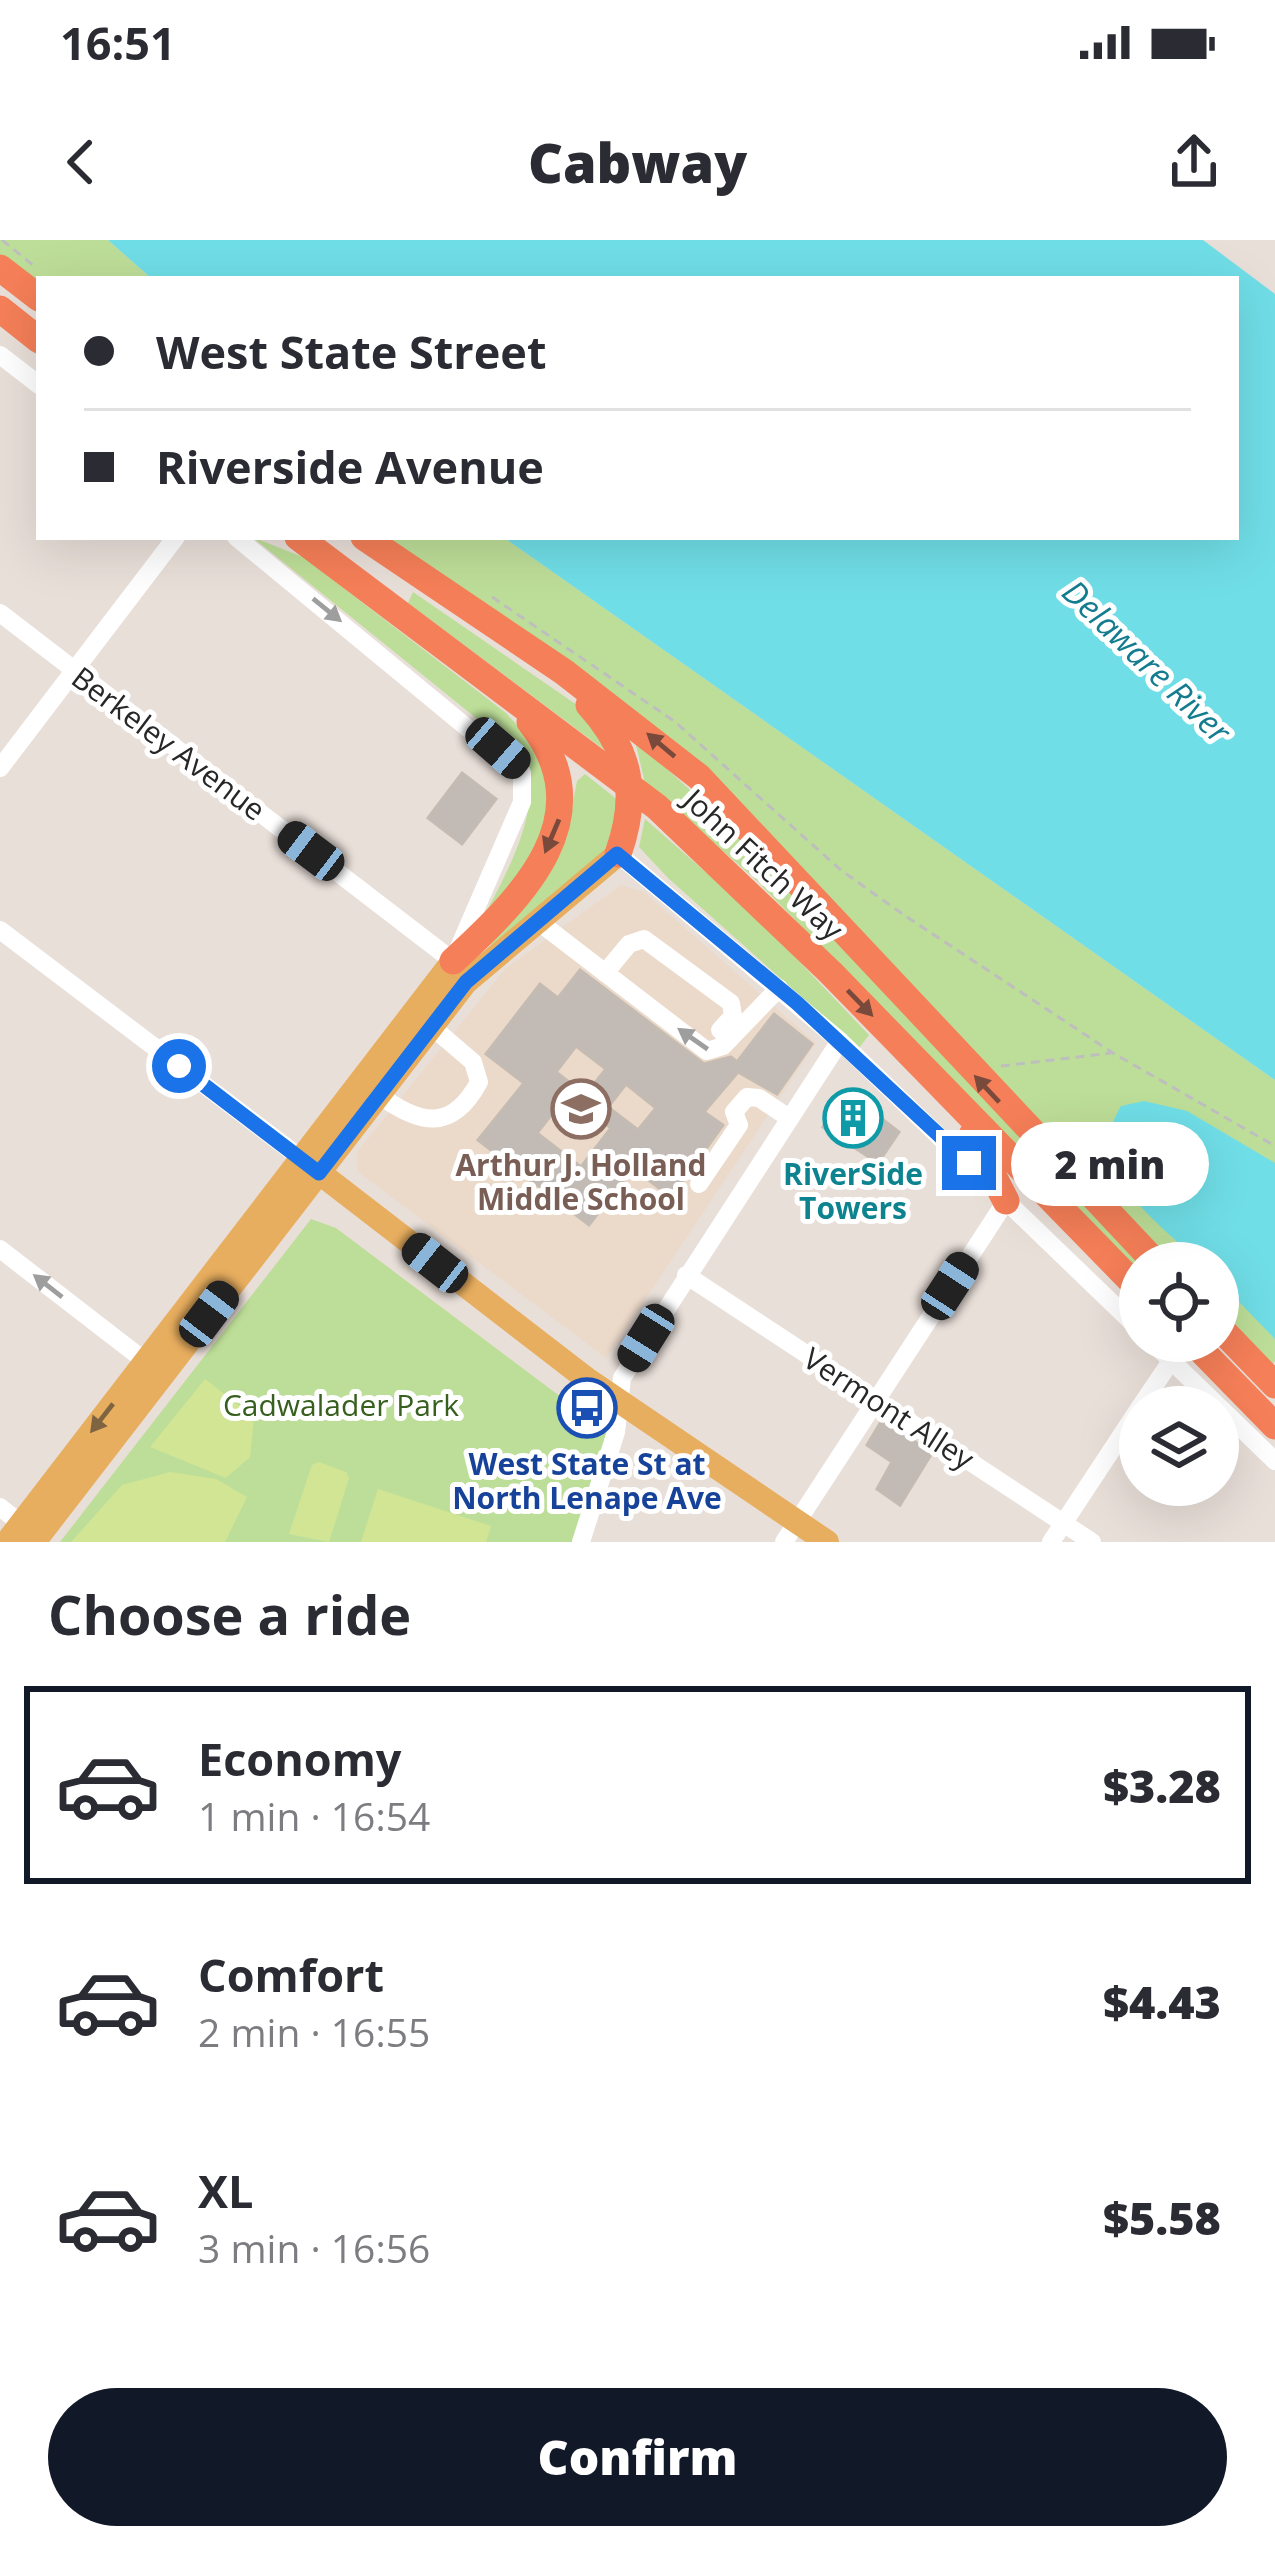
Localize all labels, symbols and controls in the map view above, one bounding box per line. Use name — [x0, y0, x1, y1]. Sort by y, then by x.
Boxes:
text: 16:51 — [60, 12, 176, 73]
text: Cabway — [528, 125, 747, 199]
icon: back — [48, 129, 114, 195]
icon: share — [1161, 129, 1227, 195]
text: West State Street — [156, 321, 546, 382]
text: Riverside Avenue — [156, 436, 544, 497]
water label: Delaware River — [1053, 569, 1242, 754]
one-way arrow — [312, 597, 343, 622]
street label: Berkeley Avenue — [64, 657, 274, 829]
car — [459, 711, 537, 785]
one-way arrow — [646, 733, 676, 759]
street label: John Fitch Way — [673, 777, 853, 949]
car — [271, 815, 351, 887]
one-way arrow — [542, 818, 561, 854]
one-way arrow — [845, 988, 873, 1017]
one-way arrow — [677, 1028, 709, 1051]
route start — [152, 1039, 206, 1093]
one-way arrow — [974, 1074, 1002, 1103]
school or university icon: Arthur J. Holland Middle School — [550, 1078, 612, 1140]
building icon: RiverSide Towers — [822, 1087, 884, 1149]
callout: 2 min — [1011, 1121, 1209, 1205]
route end — [942, 1136, 996, 1190]
text: 2 min — [1055, 1137, 1165, 1190]
place label: Arthur J. Holland Middle School — [455, 1144, 707, 1219]
place label: RiverSide Towers — [783, 1153, 923, 1228]
car — [396, 1227, 474, 1299]
map controls — [1119, 1242, 1239, 1506]
button: locate — [1119, 1242, 1239, 1362]
car — [915, 1246, 985, 1326]
one-way arrow — [33, 1274, 64, 1299]
car — [173, 1274, 245, 1354]
car — [612, 1298, 680, 1378]
street label: Vermont Alley — [796, 1338, 983, 1479]
bus stop icon: West State St at North Lenape Ave — [556, 1377, 618, 1439]
park label: Cadwalader Park — [223, 1384, 459, 1425]
button: layers — [1119, 1386, 1239, 1506]
one-way arrow — [91, 1403, 115, 1434]
place label: West State St at North Lenape Ave — [452, 1443, 722, 1518]
text: Choose a ride — [48, 1577, 411, 1651]
text: Economy — [198, 1728, 401, 1789]
icon: car — [54, 1731, 162, 1839]
text: $3.28 — [1103, 1755, 1221, 1816]
text: 1 min · 16:54 — [198, 1789, 430, 1842]
text: Comfort — [198, 1944, 384, 2005]
icon: car — [54, 1947, 162, 2055]
text: $4.43 — [1103, 1971, 1221, 2032]
text: 2 min · 16:55 — [198, 2005, 430, 2058]
text: XL — [198, 2160, 253, 2221]
icon: car — [54, 2163, 162, 2271]
text: $5.58 — [1103, 2187, 1221, 2248]
text: 3 min · 16:56 — [198, 2221, 430, 2274]
button: Confirm — [48, 2388, 1227, 2526]

